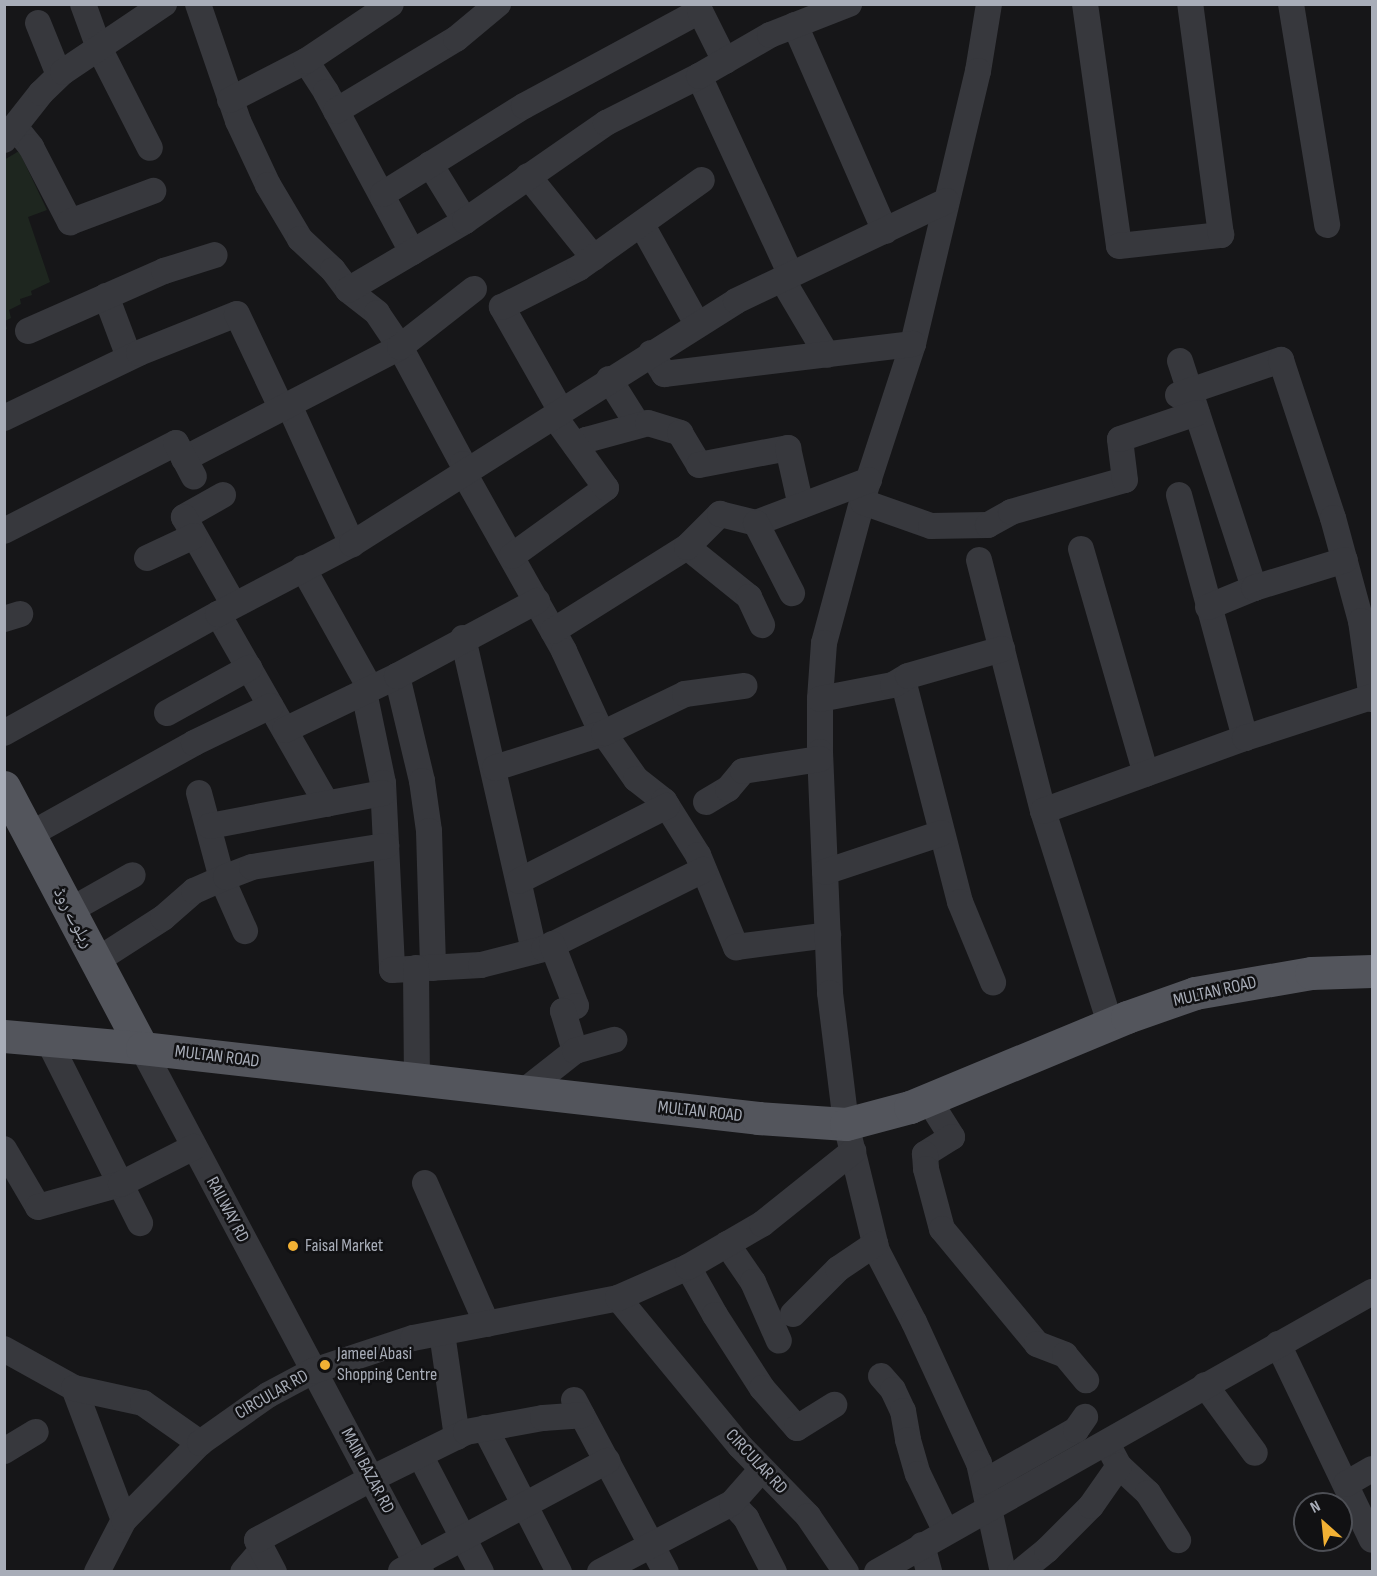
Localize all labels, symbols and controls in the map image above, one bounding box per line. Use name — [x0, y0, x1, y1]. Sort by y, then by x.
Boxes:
street label: ریلوے روڈ — [48, 884, 98, 952]
street label: MULTAN ROAD — [1171, 972, 1259, 1012]
street label: MULTAN ROAD — [174, 1041, 260, 1073]
street label: MULTAN ROAD — [657, 1097, 743, 1127]
street label: RAILWAY RD — [201, 1173, 253, 1247]
place label: Faisal Market — [305, 1235, 383, 1257]
marker: Faisal Market — [286, 1239, 300, 1253]
place label: Jameel Abasi Shopping Centre — [337, 1344, 437, 1386]
marker: Jameel Abasi Shopping Centre — [318, 1358, 332, 1372]
street label: CIRCULAR RD — [231, 1365, 313, 1425]
street label: MAIN BAZAR RD — [336, 1425, 398, 1517]
street label: CIRCULAR RD — [720, 1425, 792, 1499]
north arrow — [1293, 1492, 1353, 1552]
text: N — [1307, 1497, 1324, 1518]

